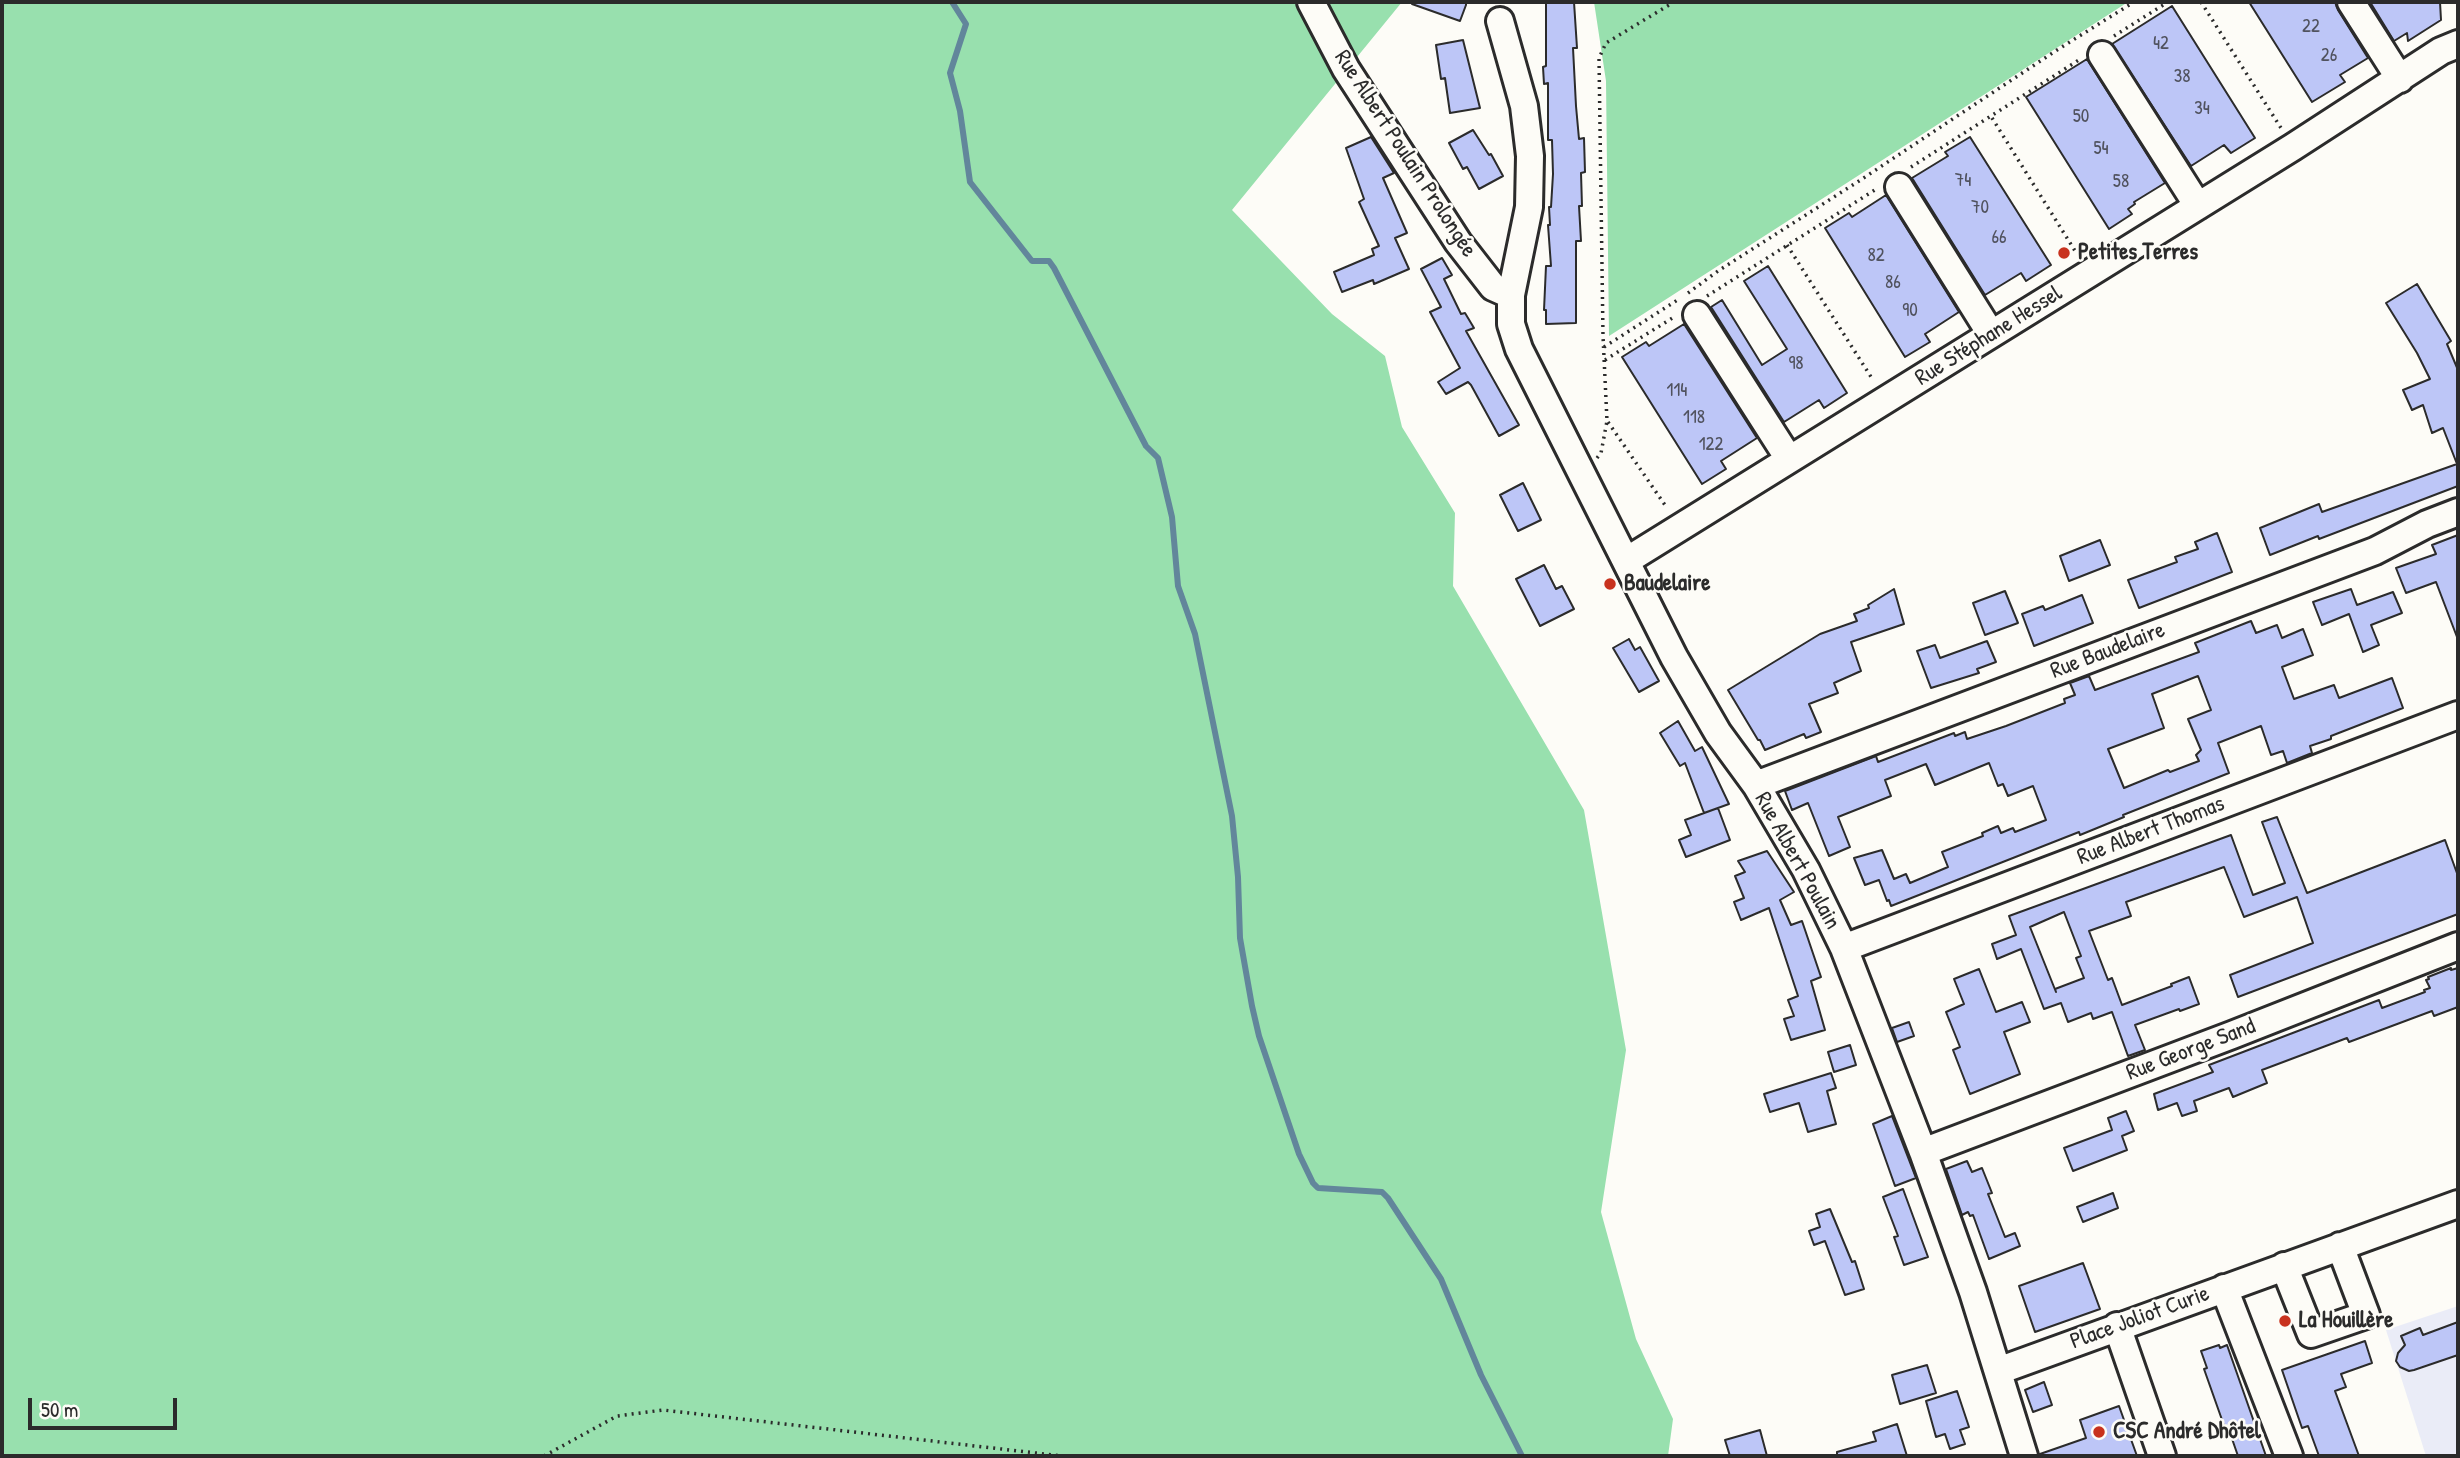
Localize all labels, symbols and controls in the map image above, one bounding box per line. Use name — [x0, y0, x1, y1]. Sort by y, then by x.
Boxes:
house number: 22 — [2302, 16, 2320, 38]
house number: 42 — [2153, 33, 2169, 55]
street label: Rue Albert Poulain Prolongée — [1328, 45, 1482, 263]
house number: 26 — [2321, 45, 2337, 67]
house number: 38 — [2174, 66, 2190, 88]
house number: 34 — [2194, 98, 2210, 120]
house number: 50 — [2073, 106, 2089, 128]
house number: 54 — [2093, 138, 2109, 160]
house number: 74 — [1955, 170, 1971, 192]
house number: 58 — [2113, 171, 2129, 193]
house number: 70 — [1971, 197, 1989, 219]
house number: 66 — [1991, 227, 2007, 249]
place label: Petites Terres — [2078, 239, 2198, 267]
house number: 82 — [1867, 245, 1885, 267]
marker: Petites Terres — [2056, 245, 2072, 261]
house number: 86 — [1885, 272, 1901, 294]
street label: Rue Stéphane Hessel — [1910, 280, 2068, 392]
house number: 90 — [1902, 300, 1918, 322]
house number: 98 — [1788, 353, 1804, 375]
house number: 114 — [1667, 380, 1687, 402]
house number: 118 — [1683, 407, 1705, 429]
house number: 122 — [1699, 434, 1723, 456]
place label: Baudelaire — [1624, 570, 1710, 598]
marker: Baudelaire — [1602, 576, 1618, 592]
street label: Rue Baudelaire — [2047, 617, 2169, 685]
street label: Rue Albert Poulain — [1748, 788, 1846, 934]
street label: Rue Albert Thomas — [2074, 790, 2228, 872]
street label: Rue George Sand — [2123, 1013, 2259, 1087]
street label: Place Joliot Curie — [2067, 1280, 2213, 1356]
place label: La Houillère — [2299, 1307, 2393, 1335]
marker: La Houillère — [2277, 1313, 2293, 1329]
scale bar — [32, 1384, 180, 1428]
text: 50 m — [41, 1395, 78, 1424]
place label: CSC André Dhôtel — [2113, 1418, 2261, 1446]
marker: CSC André Dhôtel — [2091, 1424, 2107, 1440]

